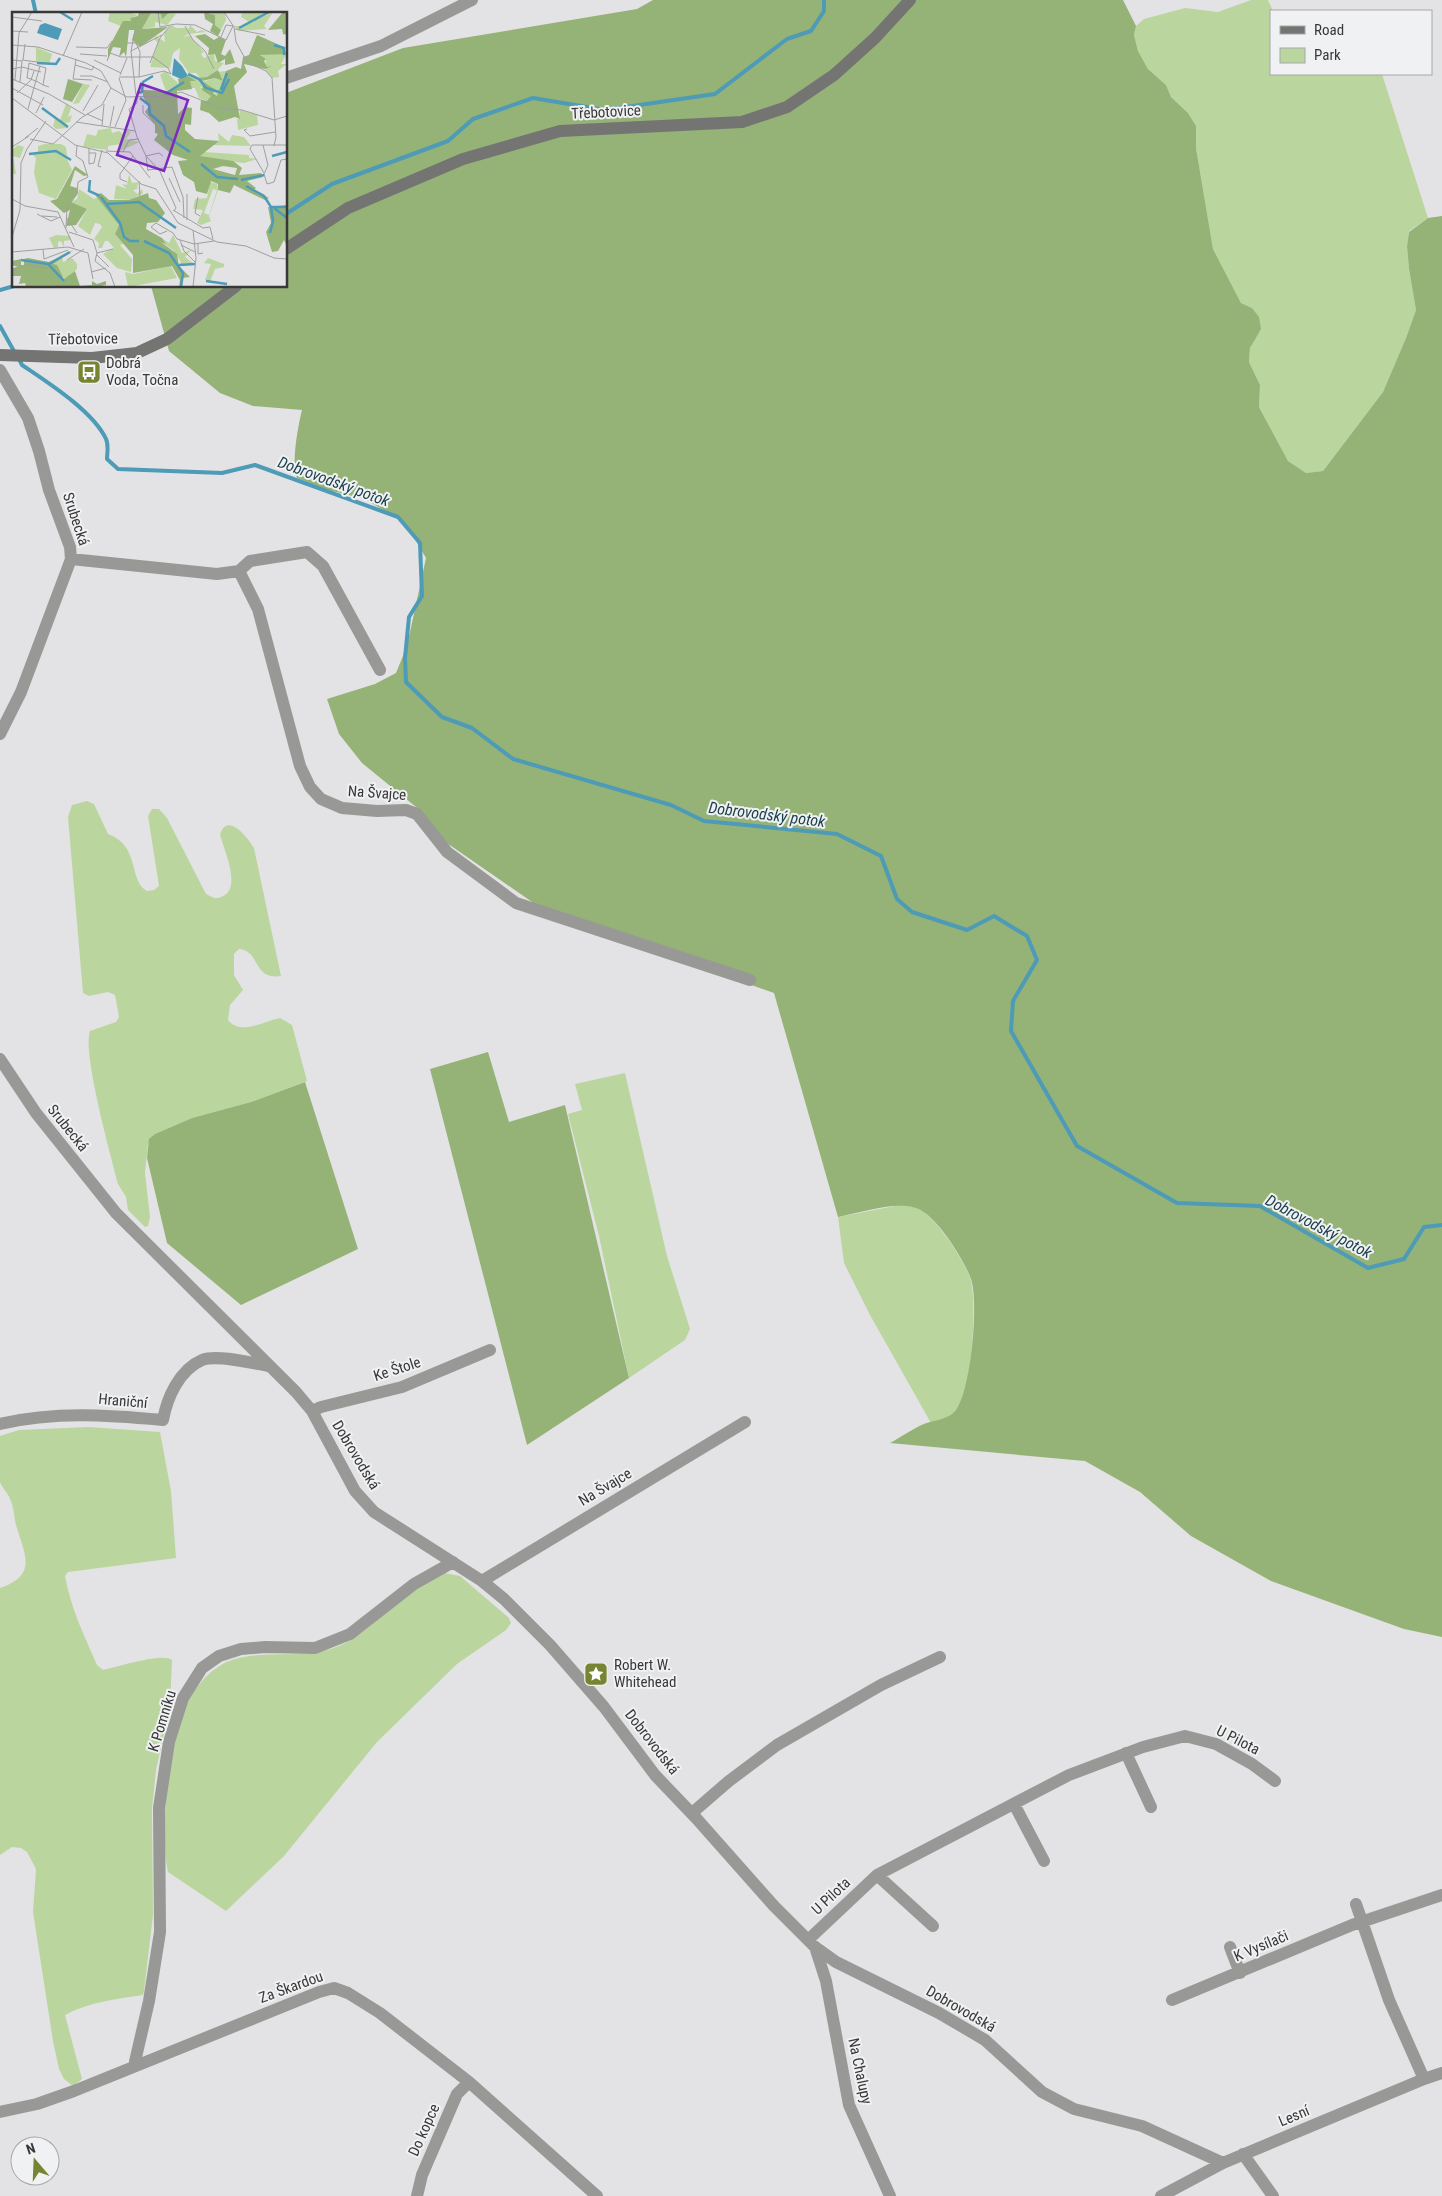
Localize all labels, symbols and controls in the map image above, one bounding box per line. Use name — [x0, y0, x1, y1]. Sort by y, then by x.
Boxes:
legend — [1270, 10, 1432, 75]
inset map — [12, 12, 288, 288]
text: Road — [1314, 21, 1344, 39]
text: Park — [1314, 46, 1341, 64]
street label: Třebotovice — [571, 101, 641, 123]
street label: Třebotovice — [48, 329, 118, 349]
place label: Dobrá Voda, Točna — [106, 354, 178, 389]
bus stop icon: Dobrá Voda, Točna — [76, 359, 102, 385]
water label: Dobrovodský potok — [275, 452, 393, 511]
street label: Srubecká — [59, 490, 93, 548]
street label: Na Švajce — [347, 782, 407, 804]
water label: Dobrovodský potok — [708, 798, 827, 831]
street label: Srubecká — [44, 1101, 92, 1155]
water label: Dobrovodský potok — [1262, 1190, 1376, 1263]
street label: Ke Štole — [371, 1353, 423, 1385]
street label: Hraniční — [98, 1390, 150, 1412]
street label: Dobrovodská — [328, 1417, 384, 1493]
street label: Na Švajce — [575, 1464, 635, 1510]
place label: Robert W. Whitehead — [614, 1656, 676, 1691]
place icon: Robert W. Whitehead — [583, 1661, 609, 1687]
street label: K Pomníku — [144, 1688, 180, 1754]
street label: Dobrovodská — [621, 1706, 683, 1778]
street label: U Pilota — [1213, 1721, 1263, 1759]
street label: U Pilota — [808, 1874, 854, 1918]
street label: K Vysílači — [1231, 1926, 1291, 1966]
street label: Za Škardou — [257, 1967, 325, 2007]
street label: Dobrovodská — [923, 1982, 999, 2036]
street label: Na Chalupy — [844, 2036, 876, 2106]
street label: Do kopce — [405, 2101, 443, 2159]
street label: Lesní — [1276, 2101, 1314, 2130]
north arrow — [10, 2136, 60, 2186]
text: N — [24, 2140, 37, 2158]

